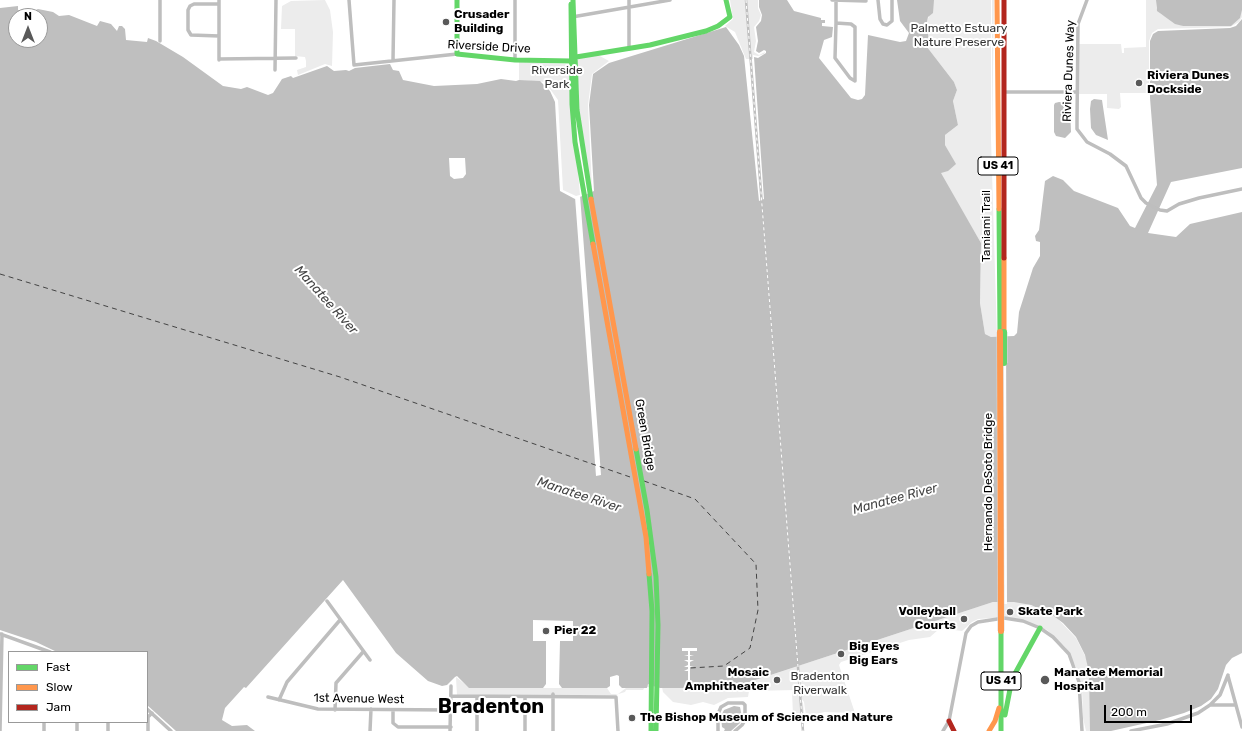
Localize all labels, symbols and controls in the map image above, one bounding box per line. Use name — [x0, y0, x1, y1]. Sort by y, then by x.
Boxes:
north arrow — [8, 8, 48, 48]
place label: Crusader Building — [454, 8, 509, 36]
text: N — [24, 10, 32, 23]
marker: Crusader Building — [441, 17, 451, 27]
street label: Riviera Dunes Way — [1060, 20, 1078, 122]
park label: Palmetto Estuary Nature Preserve — [911, 22, 1007, 50]
street label: Riverside Drive — [447, 38, 531, 56]
park label: Riverside Park — [531, 64, 583, 92]
place label: Riviera Dunes Dockside — [1147, 69, 1229, 97]
marker: Riviera Dunes Dockside — [1134, 78, 1144, 88]
road number: US 41 — [978, 157, 1018, 175]
street label: Tamiami Trail — [980, 190, 994, 262]
water label: Manatee River — [291, 262, 361, 338]
street label: Green Bridge — [632, 398, 658, 472]
street label: Hernando DeSoto Bridge — [982, 413, 996, 551]
water label: Manatee River — [535, 474, 623, 516]
water label: Manatee River — [851, 480, 939, 518]
place label: Volleyball Courts — [899, 605, 956, 633]
place label: Skate Park — [1018, 605, 1083, 619]
marker: Skate Park — [1005, 607, 1015, 617]
marker: Volleyball Courts — [959, 614, 969, 624]
place label: Pier 22 — [554, 624, 596, 638]
marker: Pier 22 — [541, 626, 551, 636]
place label: Big Eyes Big Ears — [849, 640, 899, 668]
marker: Big Eyes Big Ears — [836, 649, 846, 659]
legend — [8, 651, 148, 723]
text: Fast — [46, 660, 70, 674]
place label: Mosaic Amphitheater — [685, 666, 769, 694]
place label: Manatee Memorial Hospital — [1054, 666, 1163, 694]
park label: Bradenton Riverwalk — [791, 670, 849, 698]
road number: US 41 — [981, 672, 1021, 690]
marker: Manatee Memorial Hospital — [1039, 674, 1051, 686]
marker: Mosaic Amphitheater — [772, 675, 782, 685]
text: Slow — [46, 680, 73, 694]
street label: 1st Avenue West — [314, 691, 404, 707]
district label: Bradenton — [438, 695, 544, 719]
scale bar — [1106, 697, 1194, 723]
text: Jam — [46, 700, 71, 714]
text: 200 m — [1111, 705, 1147, 719]
place label: The Bishop Museum of Science and Nature — [640, 711, 893, 725]
marker: The Bishop Museum of Science and Nature — [627, 713, 637, 723]

